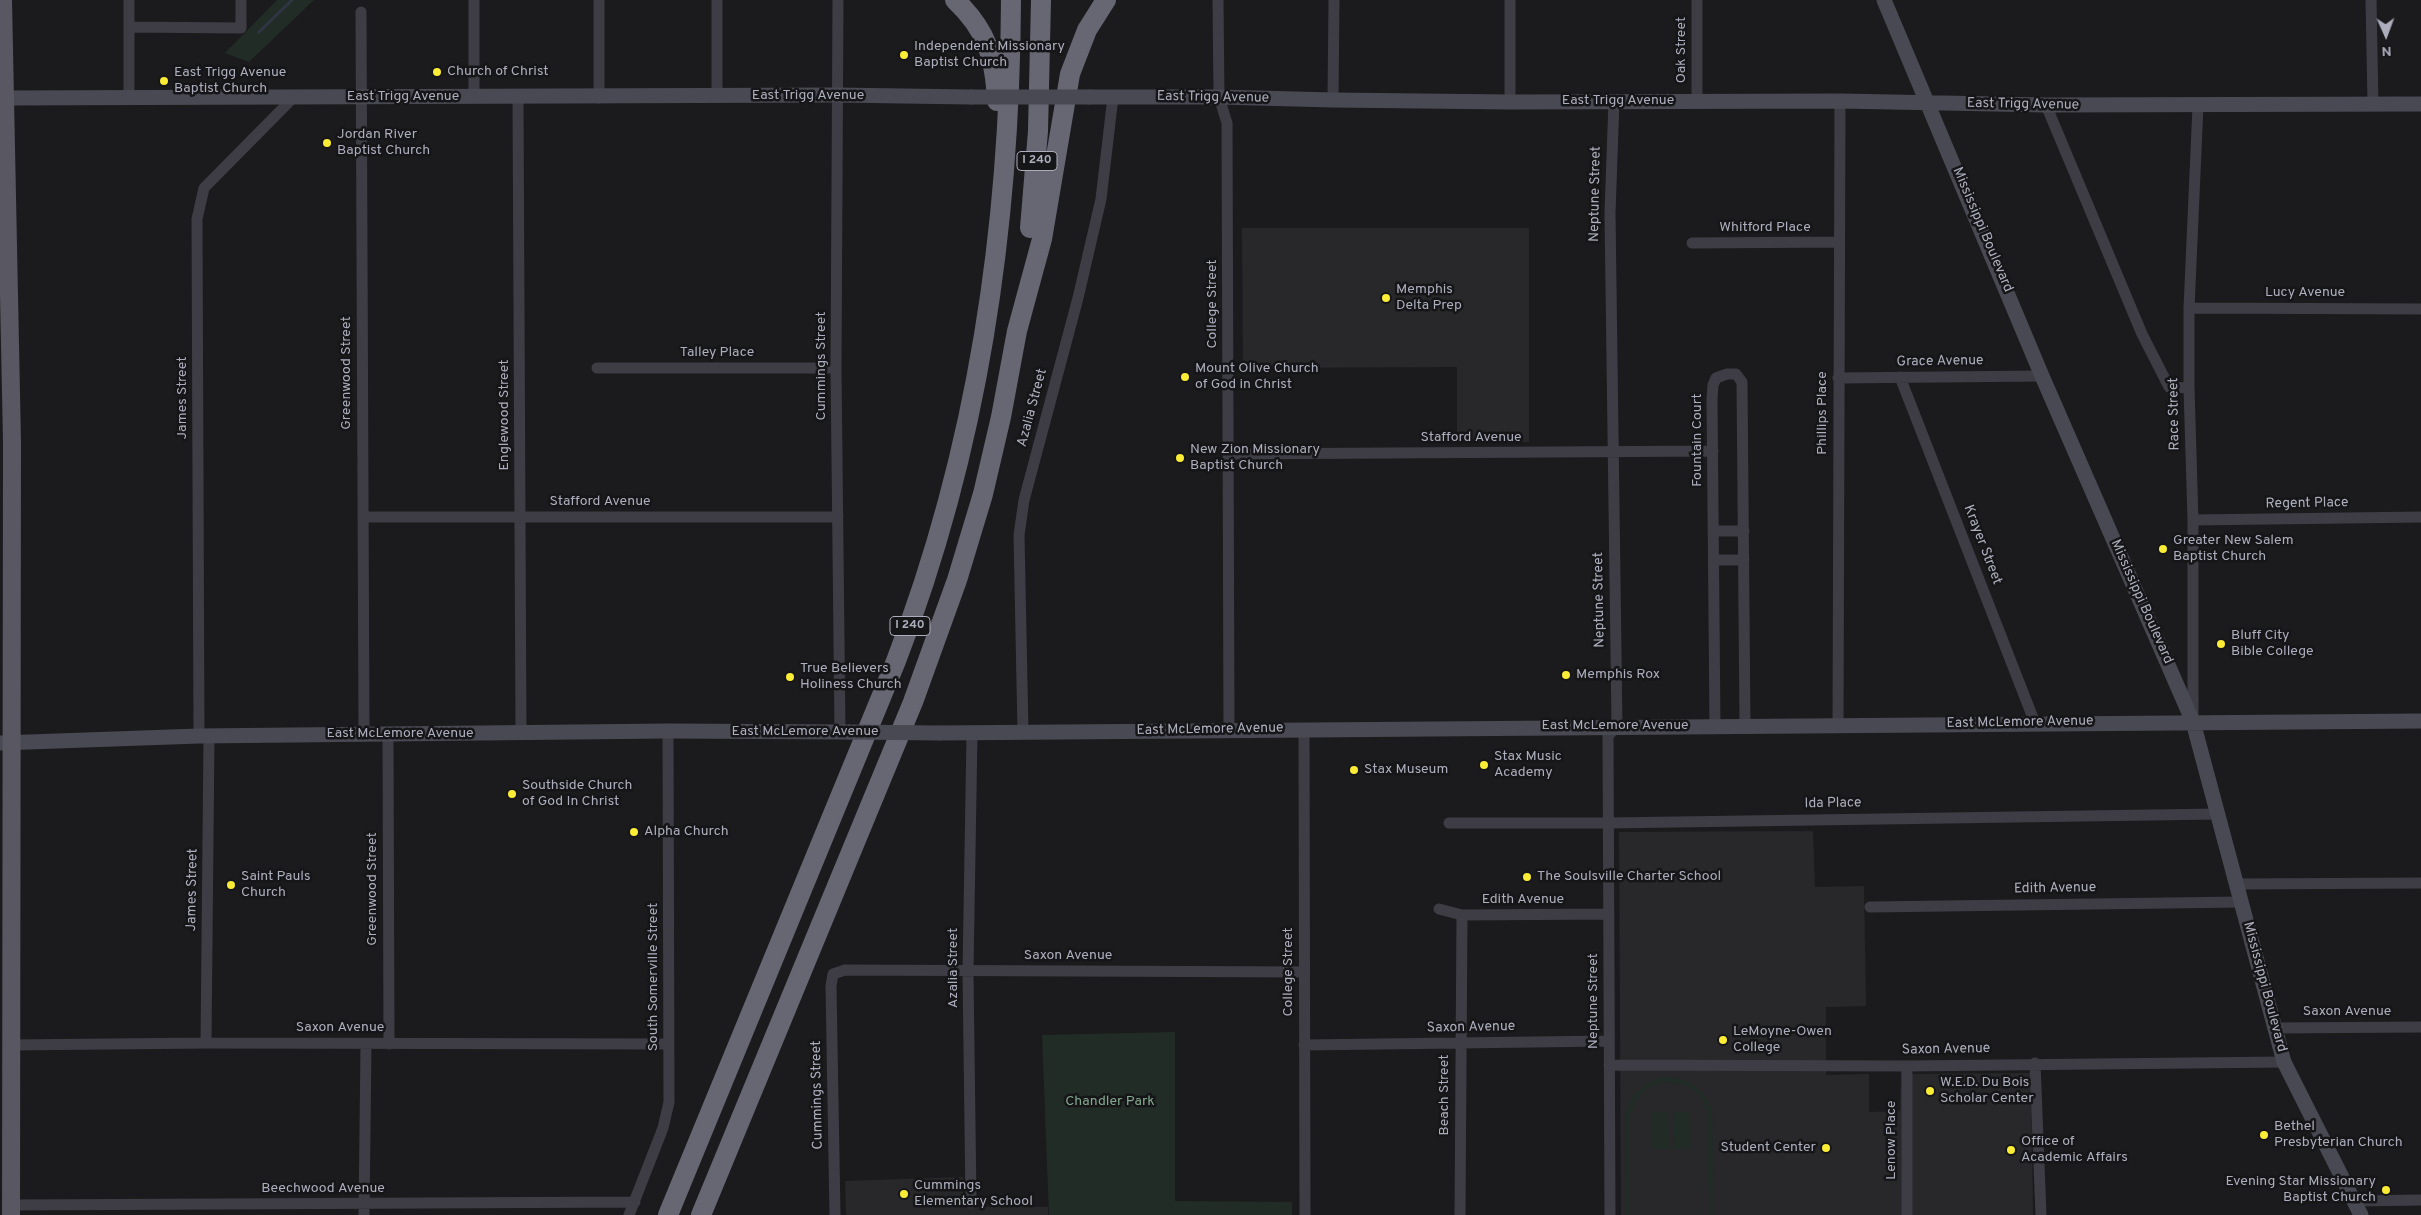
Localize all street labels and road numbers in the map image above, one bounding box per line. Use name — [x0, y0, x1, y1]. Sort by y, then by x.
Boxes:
street label: Oak Street — [1674, 17, 1690, 83]
street label: East Trigg Avenue — [752, 88, 864, 104]
street label: East Trigg Avenue — [347, 89, 459, 105]
street label: East Trigg Avenue — [1157, 89, 1269, 107]
street label: East Trigg Avenue — [1562, 93, 1674, 109]
street label: East Trigg Avenue — [1967, 96, 2079, 114]
street label: Neptune Street — [1587, 146, 1605, 242]
road number: I 240 — [1017, 152, 1057, 170]
street label: Mississippi Boulevard — [1948, 165, 2016, 295]
street label: Whitford Place — [1719, 220, 1811, 236]
street label: College Street — [1205, 259, 1221, 349]
street label: Lucy Avenue — [2265, 285, 2345, 301]
street label: Cummings Street — [814, 312, 830, 420]
street label: Greenwood Street — [339, 316, 355, 430]
street label: Talley Place — [680, 345, 754, 361]
street label: Grace Avenue — [1896, 353, 1984, 371]
street label: James Street — [175, 356, 191, 440]
street label: Englewood Street — [497, 360, 513, 470]
street label: Azalia Street — [1014, 367, 1052, 449]
street label: Phillips Place — [1815, 371, 1831, 455]
street label: Race Street — [2166, 377, 2184, 451]
street label: Fountain Court — [1690, 393, 1706, 487]
street label: Stafford Avenue — [1421, 430, 1521, 446]
street label: Stafford Avenue — [550, 494, 650, 510]
street label: Regent Place — [2265, 495, 2349, 513]
street label: Krayer Street — [1959, 503, 2005, 587]
street label: Mississippi Boulevard — [2106, 537, 2176, 667]
street label: Neptune Street — [1591, 552, 1609, 648]
road number: I 240 — [890, 616, 930, 636]
street label: East McLemore Avenue — [1946, 713, 2094, 733]
street label: East McLemore Avenue — [1542, 718, 1688, 734]
street label: East McLemore Avenue — [1136, 720, 1284, 740]
street label: East McLemore Avenue — [732, 724, 878, 740]
street label: East McLemore Avenue — [327, 726, 473, 742]
street label: Ida Place — [1804, 795, 1862, 813]
street label: Greenwood Street — [365, 832, 381, 946]
street label: James Street — [184, 848, 202, 932]
street label: Edith Avenue — [2014, 880, 2096, 898]
street label: Edith Avenue — [1482, 892, 1564, 908]
street label: South Somerville Street — [646, 903, 662, 1051]
street label: Mississippi Boulevard — [2239, 920, 2289, 1054]
street label: College Street — [1281, 927, 1297, 1017]
street label: Azalia Street — [946, 928, 962, 1008]
street label: Saxon Avenue — [1024, 948, 1112, 964]
street label: Neptune Street — [1586, 953, 1602, 1049]
street label: Saxon Avenue — [2303, 1004, 2391, 1020]
street label: Saxon Avenue — [1427, 1019, 1515, 1037]
street label: Saxon Avenue — [296, 1020, 384, 1036]
street label: Cummings Street — [809, 1040, 827, 1150]
street label: Saxon Avenue — [1902, 1041, 1990, 1059]
street label: Beach Street — [1437, 1054, 1453, 1136]
street label: Lenow Place — [1884, 1100, 1900, 1180]
street label: Beechwood Avenue — [261, 1181, 385, 1197]

